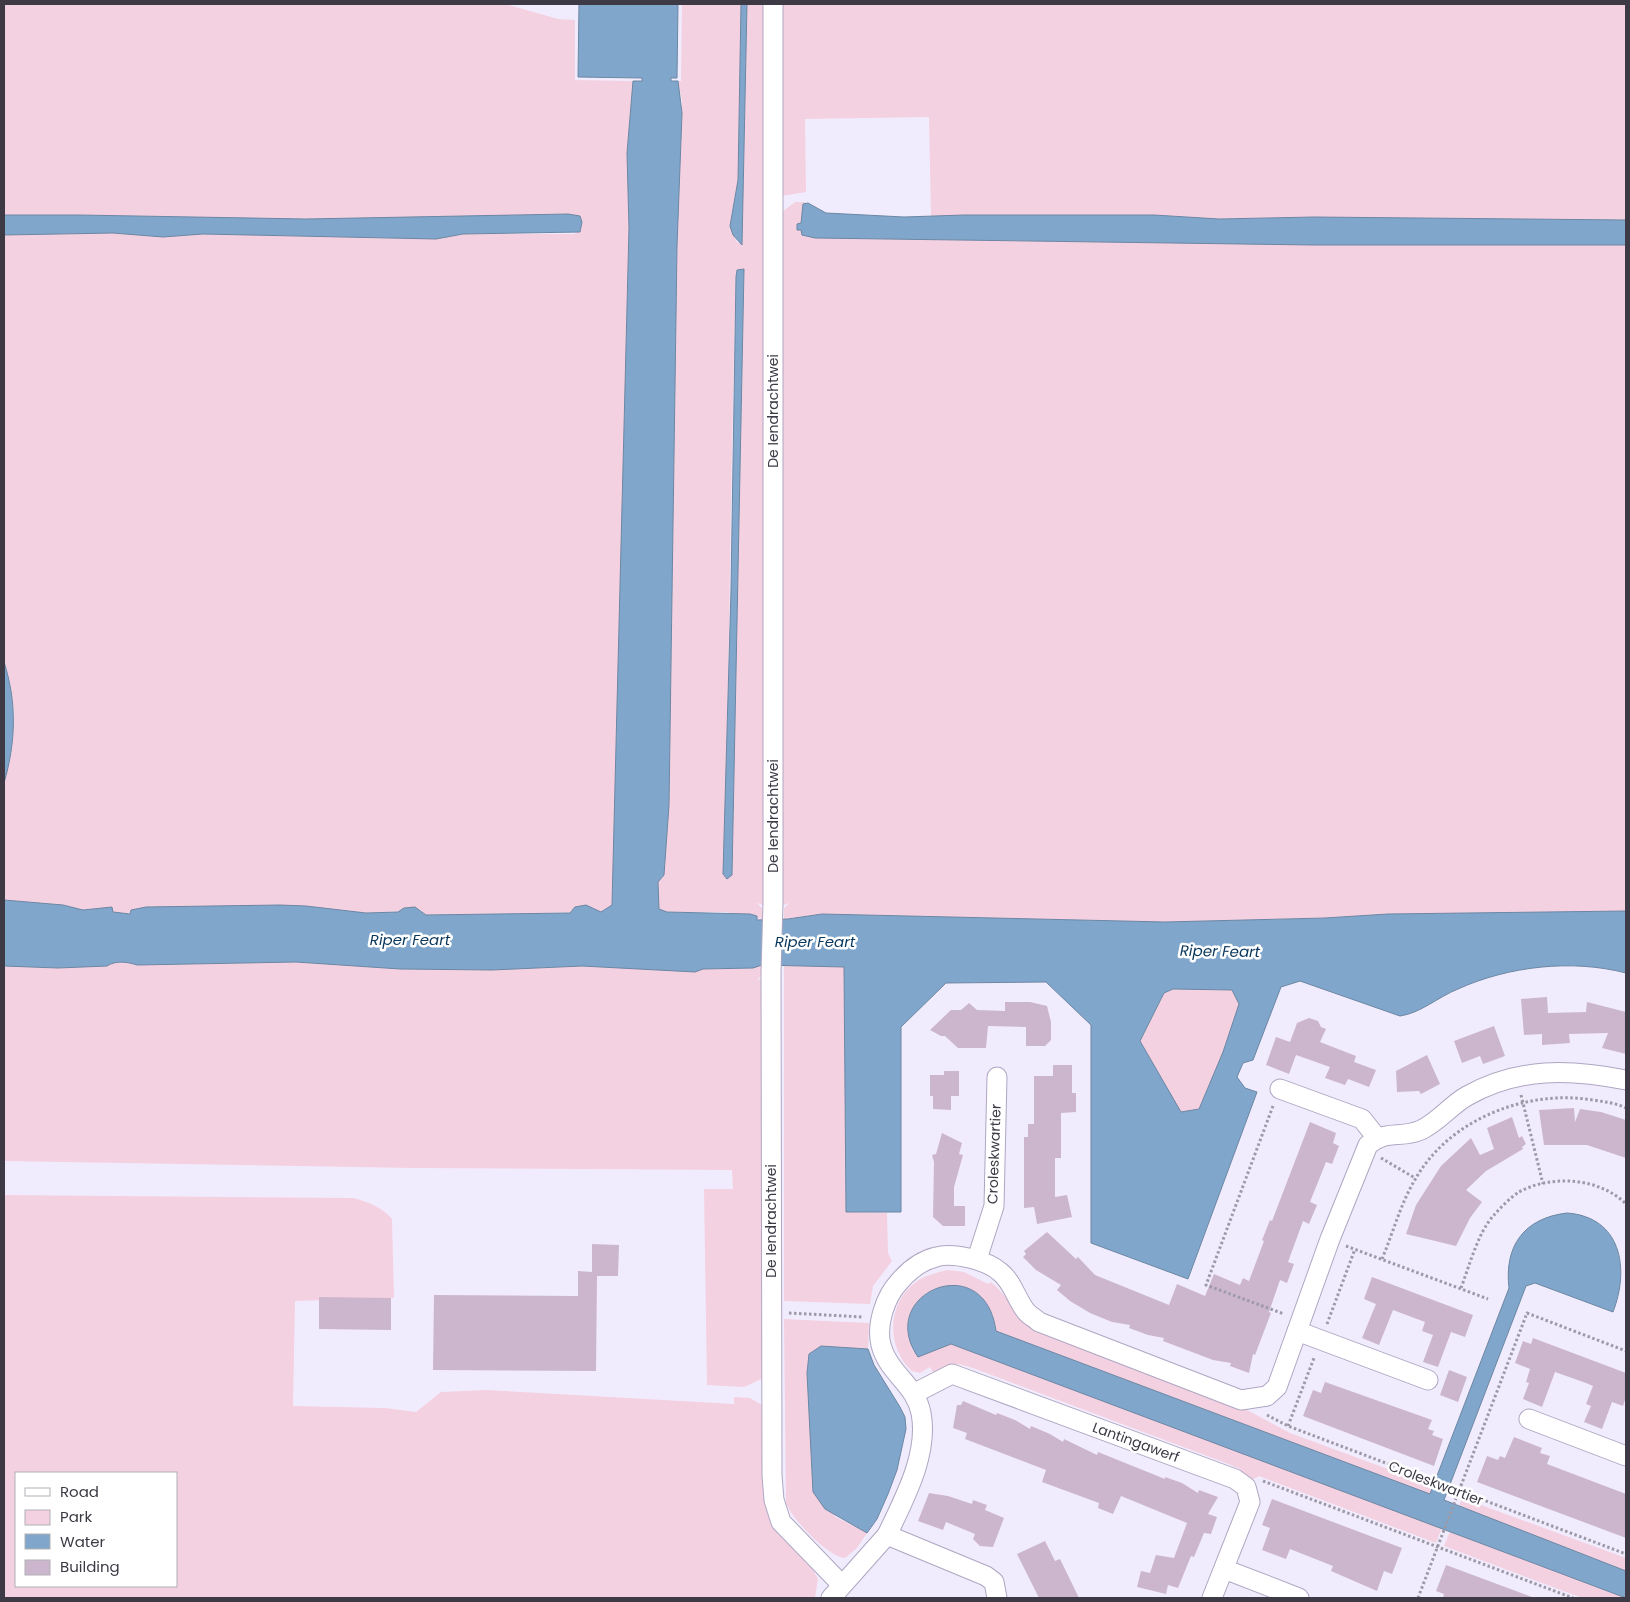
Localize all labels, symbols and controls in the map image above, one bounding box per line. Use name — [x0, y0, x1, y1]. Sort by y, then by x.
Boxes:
street label: De Iendrachtwei — [763, 354, 783, 468]
street label: De Iendrachtwei — [763, 759, 783, 873]
water label: Riper Feart — [370, 929, 451, 950]
water label: Riper Feart — [775, 931, 856, 952]
water label: Riper Feart — [1180, 940, 1261, 962]
street label: Croleskwartier — [982, 1104, 1006, 1204]
street label: De Iendrachtwei — [761, 1164, 781, 1278]
street label: Lantingawerf — [1090, 1417, 1182, 1467]
street label: Croleskwartier — [1386, 1456, 1486, 1510]
legend — [15, 1472, 178, 1587]
text: Road — [60, 1481, 99, 1502]
text: Park — [60, 1506, 92, 1527]
text: Water — [60, 1531, 106, 1552]
text: Building — [60, 1556, 120, 1577]

